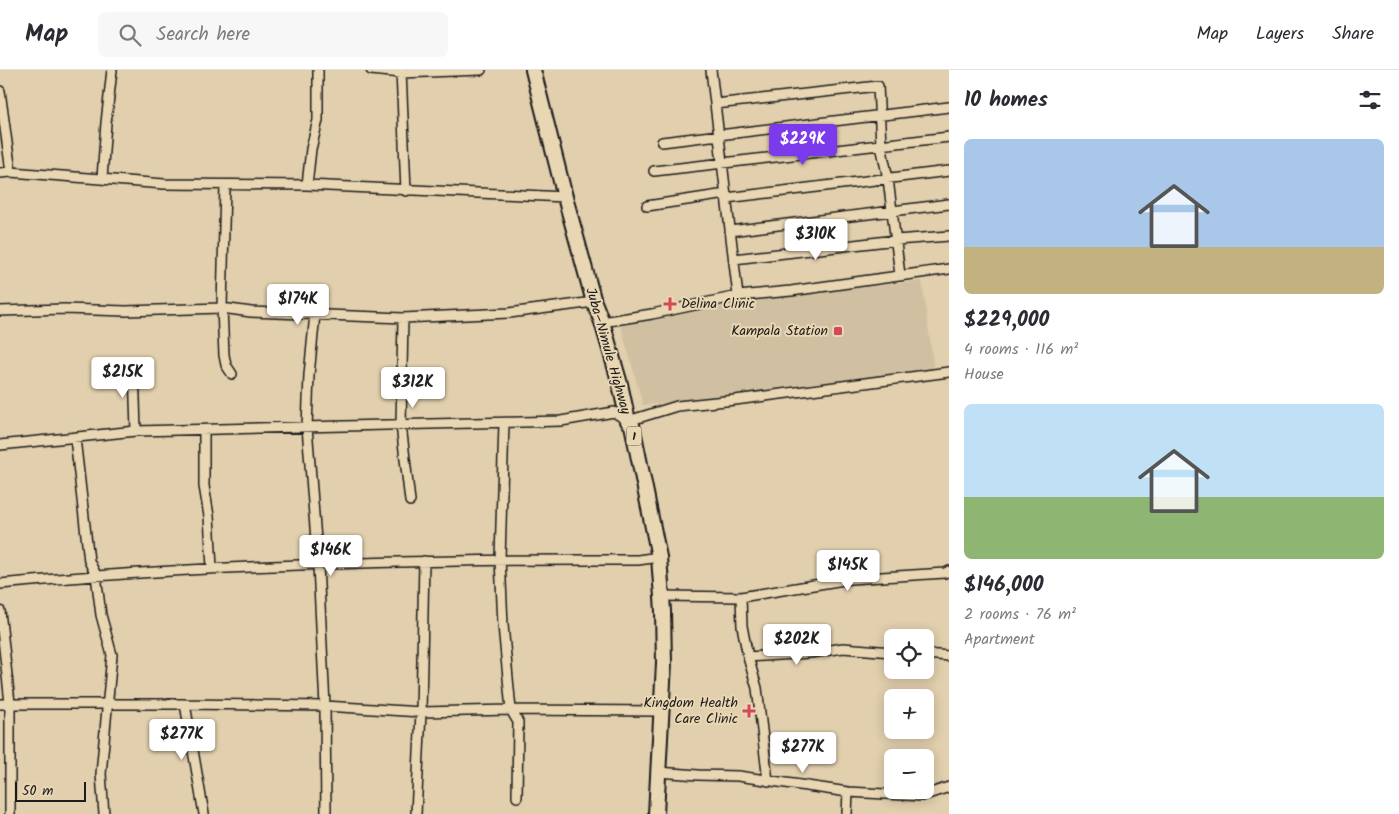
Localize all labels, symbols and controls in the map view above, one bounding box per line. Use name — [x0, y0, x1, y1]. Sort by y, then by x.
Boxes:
search box — [98, 12, 448, 57]
text: Map — [25, 15, 68, 54]
text: Search here — [156, 20, 250, 50]
text: Map — [1197, 20, 1228, 49]
text: Layers — [1256, 20, 1304, 49]
text: Share — [1332, 20, 1374, 49]
icon: search — [116, 21, 144, 49]
text: 10 homes — [964, 84, 1048, 117]
icon: filters — [1356, 86, 1384, 114]
pin: $229K — [768, 124, 838, 166]
text: $229K — [780, 127, 826, 152]
icon: home — [1129, 171, 1219, 261]
pin: $310K — [781, 218, 851, 261]
text: $310K — [796, 222, 836, 247]
pin: $174K — [263, 284, 333, 326]
street label: Juba–Nimule Highway — [579, 285, 637, 418]
text: $174K — [278, 287, 318, 312]
place label: Delina Clinic — [681, 293, 755, 315]
marker: Delina Clinic — [663, 297, 677, 311]
text: $229,000 — [964, 304, 1049, 337]
place label: Kampala Station — [731, 320, 828, 342]
marker: Kampala Station — [832, 325, 844, 337]
text: 4 rooms · 116 m² — [964, 337, 1078, 362]
pin: $215K — [88, 356, 158, 399]
text: $215K — [102, 360, 144, 385]
text: House — [964, 362, 1004, 387]
pin: $312K — [378, 366, 448, 409]
text: $312K — [392, 370, 434, 395]
road number: 1 — [626, 426, 642, 446]
icon: home — [1129, 436, 1219, 526]
pin: $146K — [296, 534, 366, 577]
text: $146K — [310, 538, 352, 563]
pin: $145K — [813, 550, 883, 592]
text: $145K — [828, 553, 868, 578]
text: $146,000 — [964, 569, 1043, 602]
text: 2 rooms · 76 m² — [964, 602, 1076, 627]
pin: $202K — [762, 624, 832, 666]
text: $202K — [774, 627, 820, 652]
text: Apartment — [964, 627, 1035, 652]
map controls — [884, 629, 934, 799]
button: locate — [884, 629, 934, 679]
button: + — [884, 689, 934, 739]
place label: Kingdom Health Care Clinic — [644, 692, 738, 730]
marker: Kingdom Health Care Clinic — [742, 704, 756, 718]
pin: $277K — [147, 718, 217, 761]
text: $277K — [160, 722, 204, 747]
pin: $277K — [768, 732, 838, 774]
text: $277K — [781, 735, 825, 760]
button: − — [884, 749, 934, 799]
scale bar — [15, 779, 86, 802]
text: 50 m — [22, 780, 53, 802]

